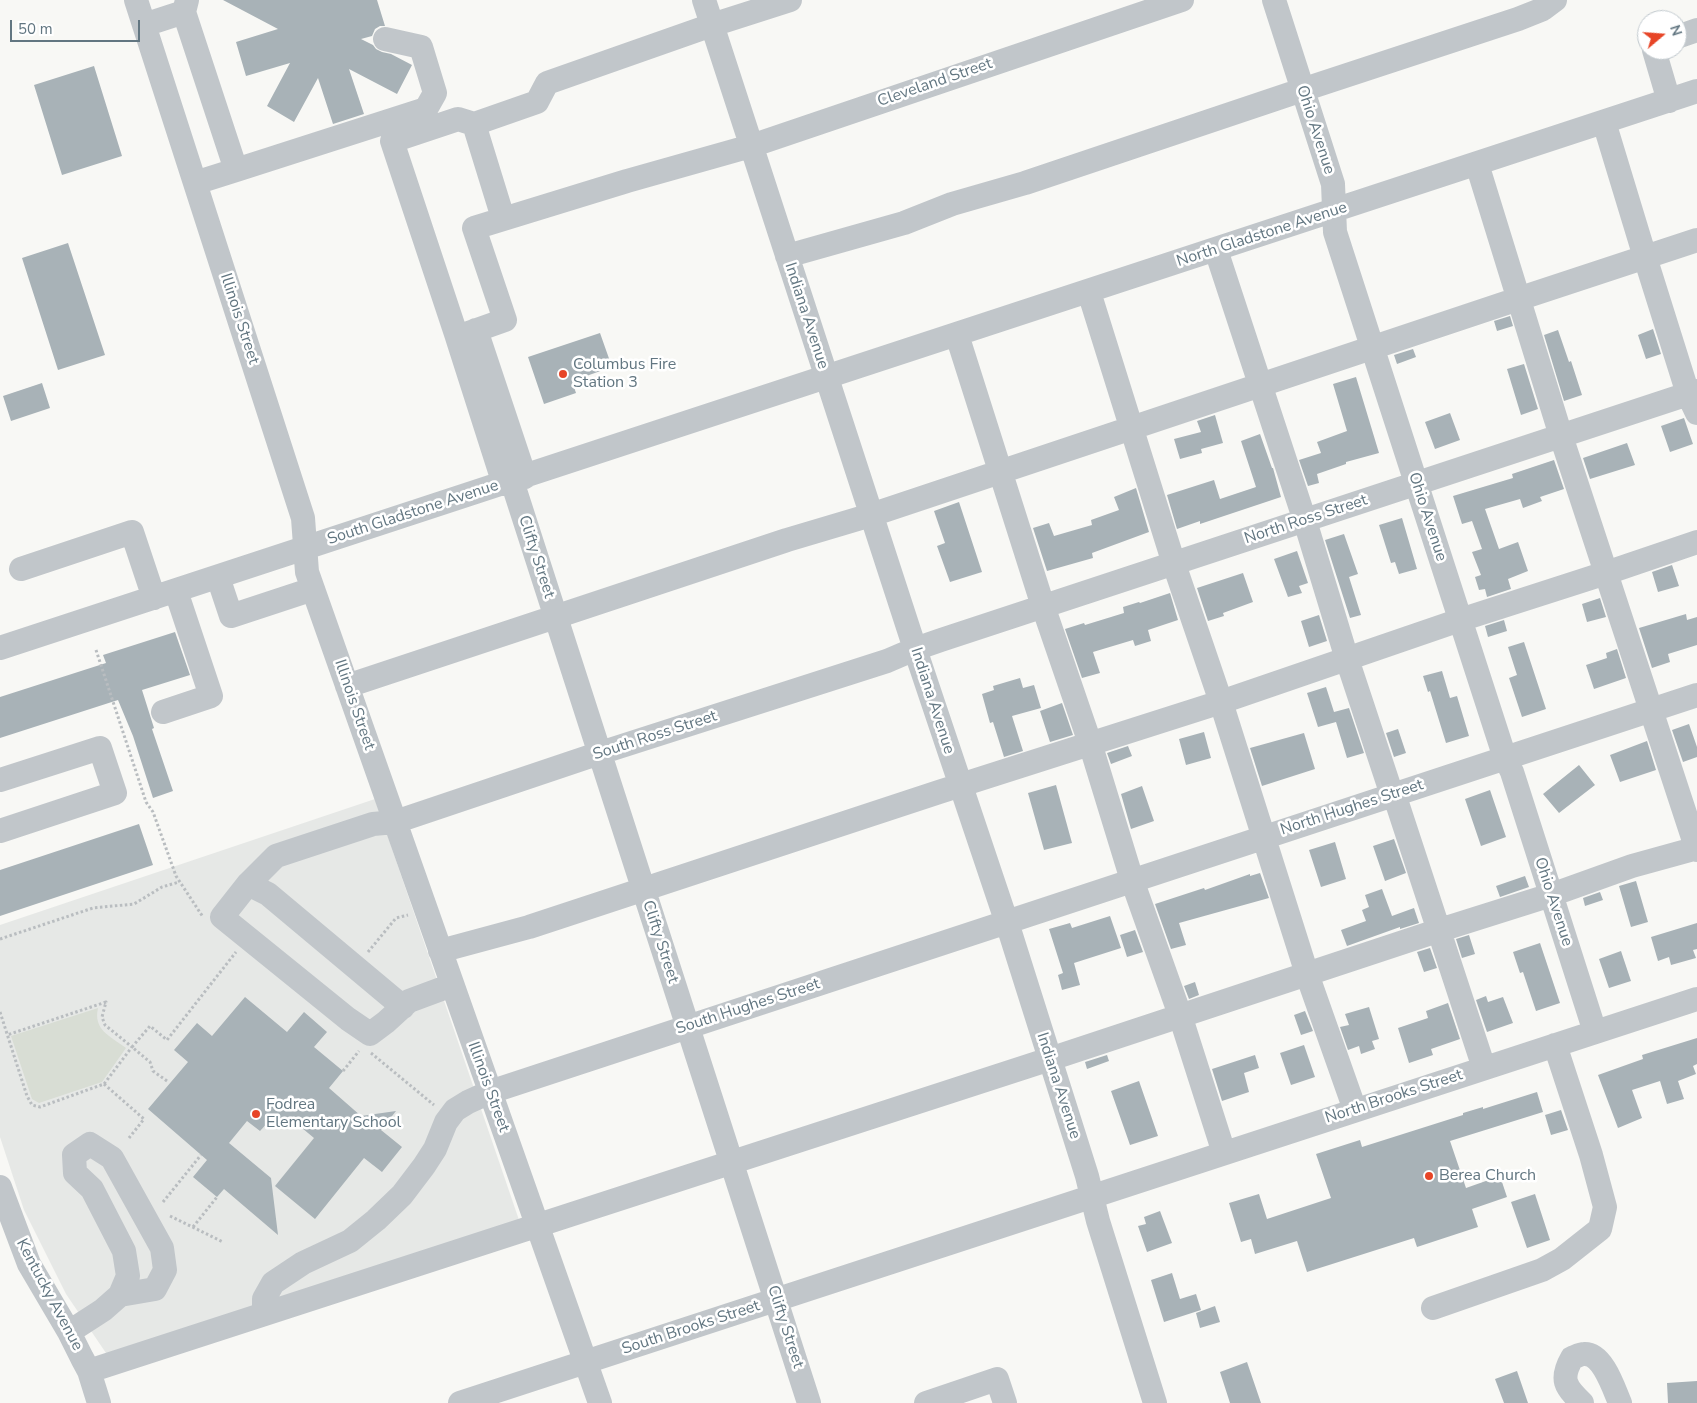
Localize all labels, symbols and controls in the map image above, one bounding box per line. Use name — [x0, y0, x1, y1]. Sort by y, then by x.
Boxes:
scale bar — [12, 10, 142, 42]
north arrow — [1637, 10, 1687, 60]
text: 50 m — [18, 19, 53, 39]
text: N — [1665, 23, 1686, 38]
street label: Cleveland Street — [875, 54, 995, 112]
street label: Ohio Avenue — [1292, 83, 1338, 177]
street label: North Gladstone Avenue — [1174, 198, 1350, 272]
street label: Indiana Avenue — [780, 260, 832, 372]
street label: Illinois Street — [215, 271, 263, 367]
place label: Columbus Fire Station 3 — [573, 355, 676, 393]
marker: Columbus Fire Station 3 — [557, 368, 569, 380]
street label: Ohio Avenue — [1404, 470, 1450, 564]
street label: South Gladstone Avenue — [325, 476, 501, 550]
street label: North Ross Street — [1242, 491, 1370, 549]
street label: Clifty Street — [514, 513, 558, 601]
street label: Indiana Avenue — [906, 645, 958, 757]
street label: Illinois Street — [330, 657, 378, 753]
street label: South Ross Street — [591, 707, 719, 765]
street label: North Hughes Street — [1278, 776, 1426, 840]
street label: Ohio Avenue — [1530, 855, 1576, 949]
street label: Clifty Street — [638, 898, 682, 986]
street label: South Hughes Street — [674, 975, 822, 1039]
street label: Indiana Avenue — [1032, 1030, 1084, 1142]
street label: Illinois Street — [463, 1039, 513, 1135]
street label: North Brooks Street — [1323, 1066, 1465, 1128]
place label: Fodrea Elementary School — [266, 1095, 401, 1133]
marker: Fodrea Elementary School — [250, 1108, 262, 1120]
place label: Berea Church — [1439, 1166, 1536, 1186]
marker: Berea Church — [1423, 1170, 1435, 1182]
street label: Kentucky Avenue — [11, 1236, 87, 1354]
street label: Clifty Street — [763, 1283, 807, 1371]
street label: South Brooks Street — [620, 1297, 762, 1359]

